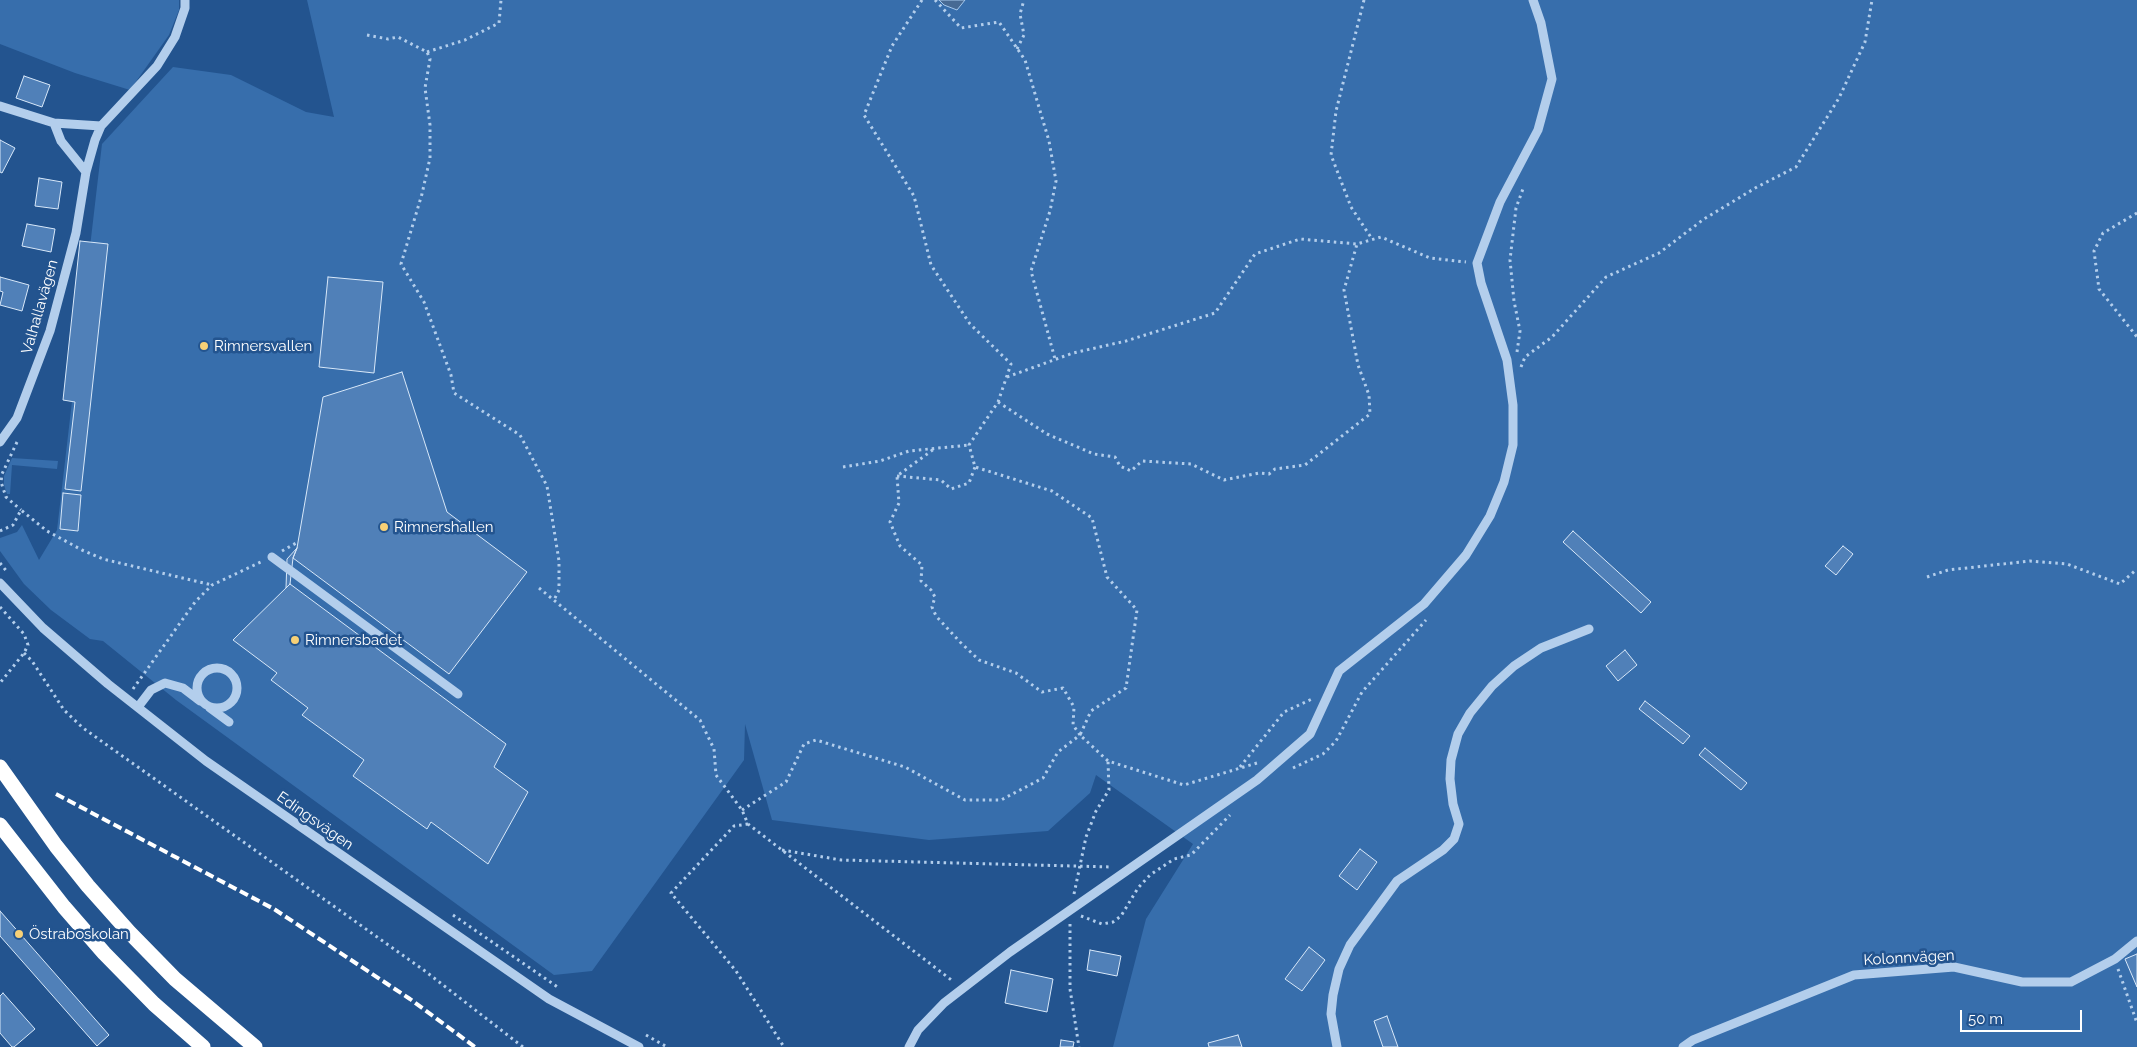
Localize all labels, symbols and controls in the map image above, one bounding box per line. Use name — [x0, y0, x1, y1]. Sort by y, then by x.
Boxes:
street label: Valhallavägen — [18, 258, 62, 356]
place label: Rimnersvallen — [214, 337, 312, 355]
marker: Rimnersvallen — [198, 340, 210, 352]
place label: Rimnershallen — [394, 518, 493, 536]
marker: Rimnershallen — [378, 521, 390, 533]
place label: Rimnersbadet — [305, 631, 402, 649]
marker: Rimnersbadet — [289, 634, 301, 646]
street label: Edingsvägen — [273, 788, 357, 854]
place label: Östraboskolan — [29, 925, 129, 943]
marker: Östraboskolan — [13, 928, 25, 940]
street label: Kolonnvägen — [1863, 947, 1955, 969]
scale bar — [1962, 1000, 2084, 1032]
text: 50 m — [1968, 1010, 2003, 1028]

